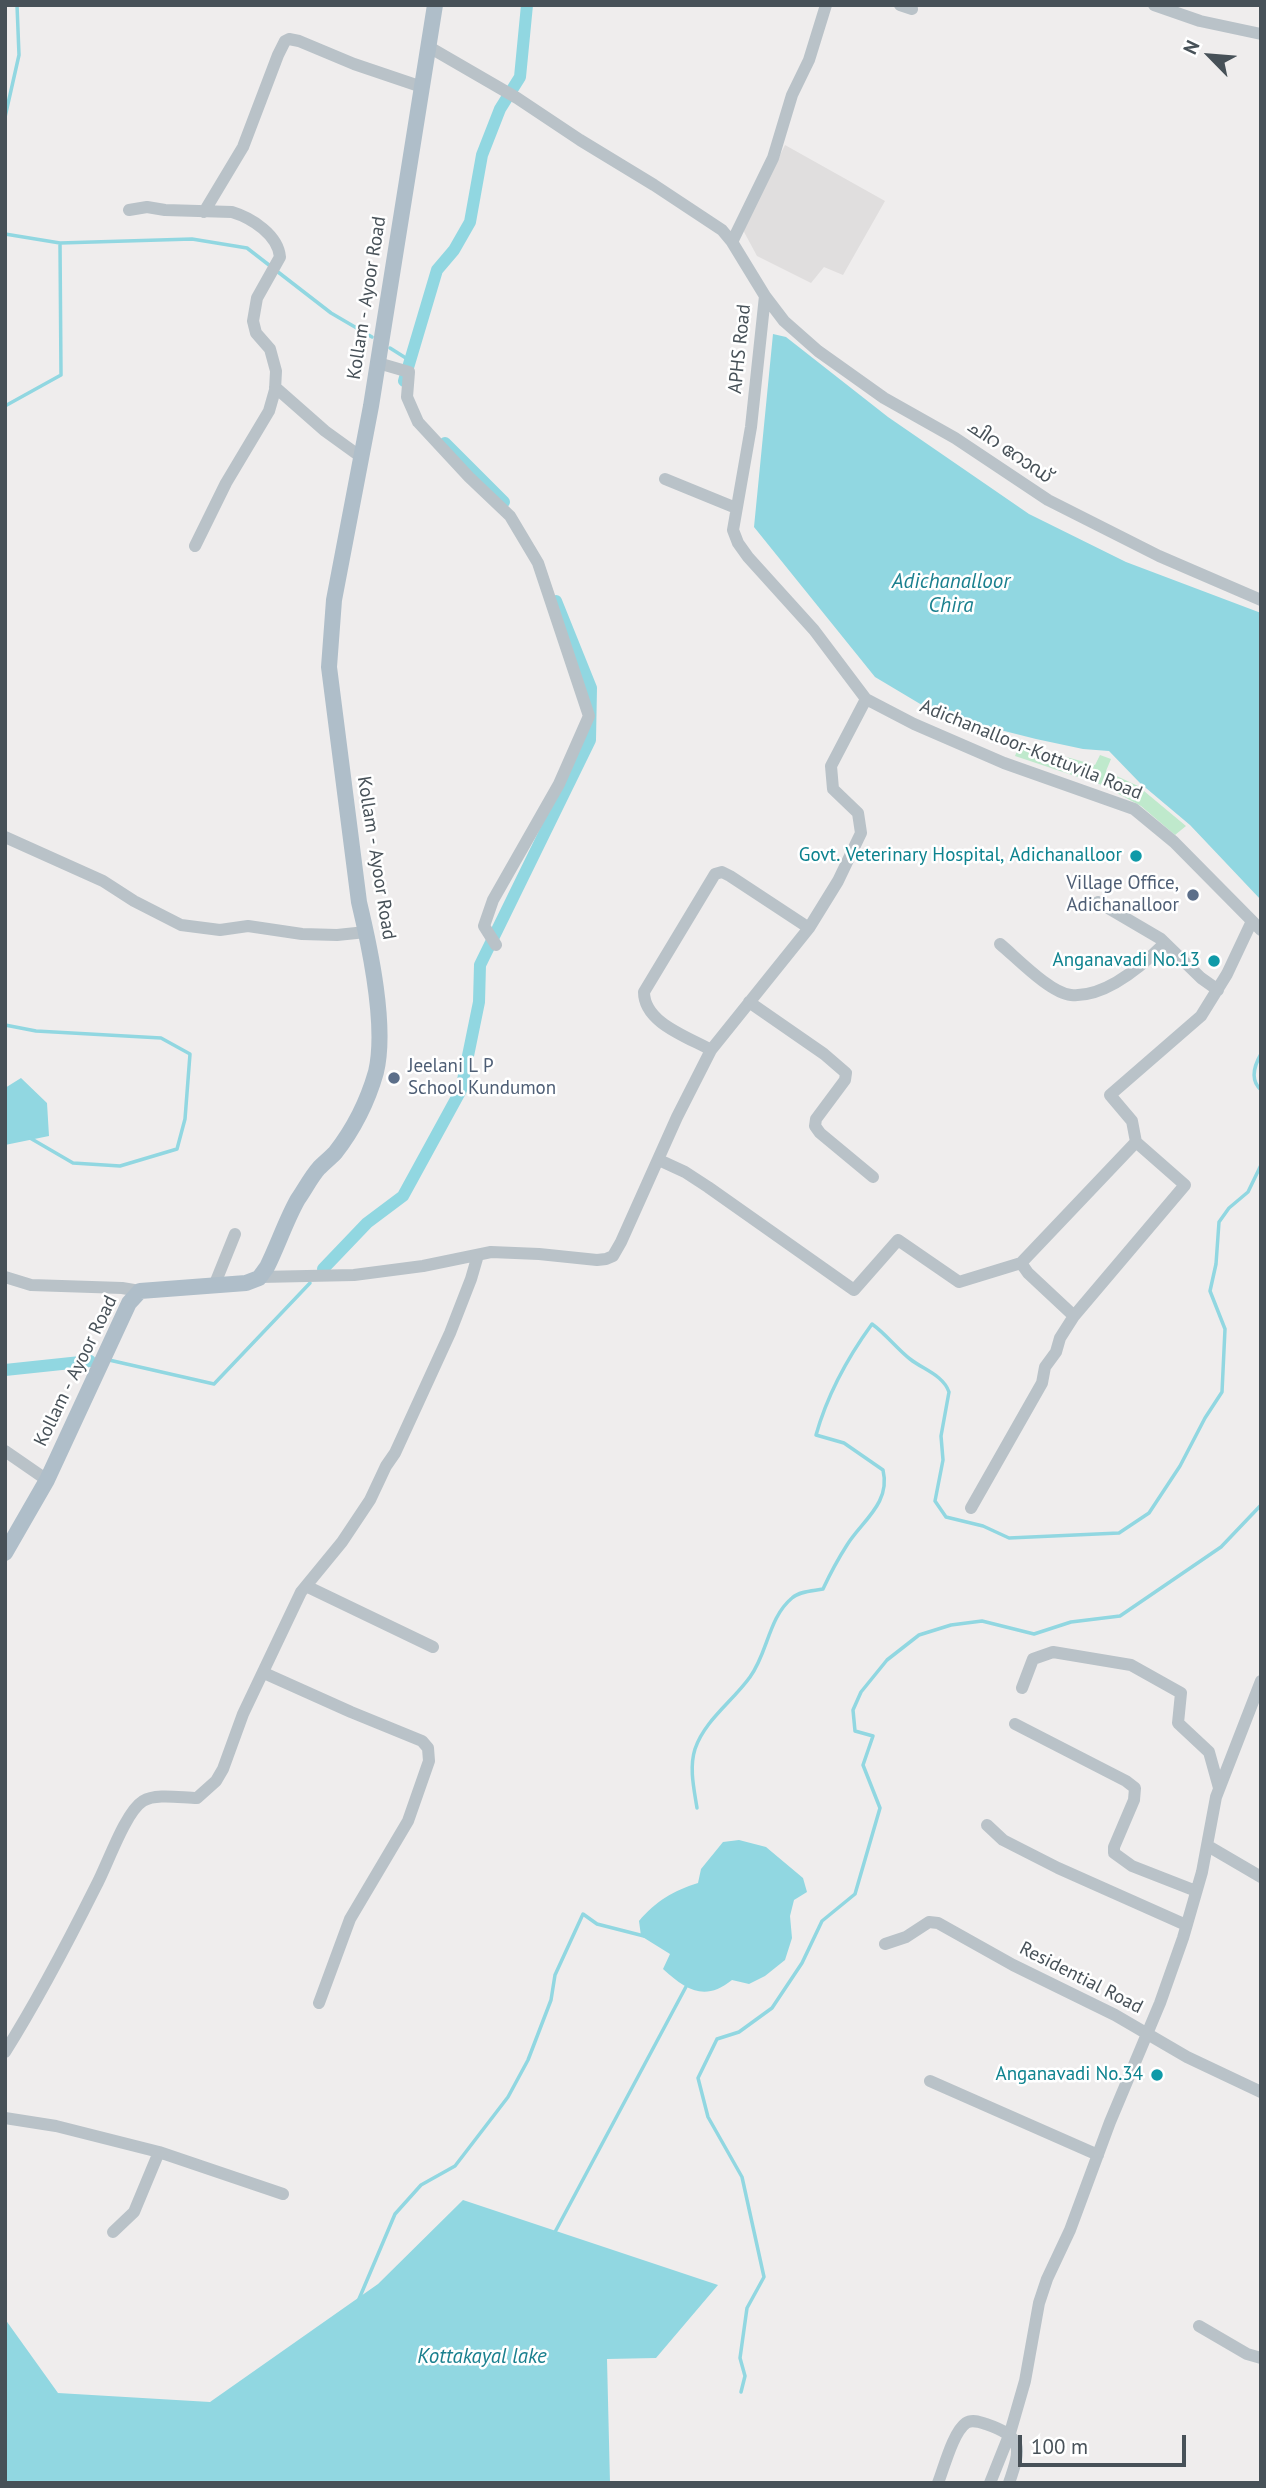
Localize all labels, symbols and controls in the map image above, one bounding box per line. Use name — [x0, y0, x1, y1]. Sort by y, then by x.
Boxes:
north arrow — [1175, 21, 1245, 91]
text: N — [1177, 36, 1204, 58]
street label: Kollam - Ayoor Road — [343, 215, 391, 381]
street label: APHS Road — [724, 303, 756, 395]
street label: ചിറ റോഡ് — [963, 415, 1057, 489]
water label: Adichanalloor Chira — [892, 569, 1010, 619]
street label: Adichanalloor-Kottuvila Road — [916, 695, 1146, 805]
street label: Kollam - Ayoor Road — [352, 775, 400, 941]
place label: Govt. Veterinary Hospital, Adichanalloor — [799, 845, 1122, 867]
marker: Govt. Veterinary Hospital, Adichanalloor — [1128, 848, 1144, 864]
place label: Village Office, Adichanalloor — [1066, 873, 1179, 917]
marker: Village Office, Adichanalloor — [1185, 887, 1201, 903]
place label: Anganavadi No.13 — [1053, 950, 1200, 972]
marker: Anganavadi No.13 — [1206, 953, 1222, 969]
place label: Jeelani L P School Kundumon — [408, 1056, 556, 1100]
marker: Jeelani L P School Kundumon — [386, 1070, 402, 1086]
street label: Kollam - Ayoor Road — [30, 1292, 122, 1450]
street label: Residential Road — [1016, 1937, 1146, 2019]
place label: Anganavadi No.34 — [996, 2064, 1143, 2086]
marker: Anganavadi No.34 — [1149, 2067, 1165, 2083]
water label: Kottakayal lake — [417, 2344, 547, 2370]
scale bar — [1021, 2422, 1189, 2466]
text: 100 m — [1031, 2433, 1088, 2460]

